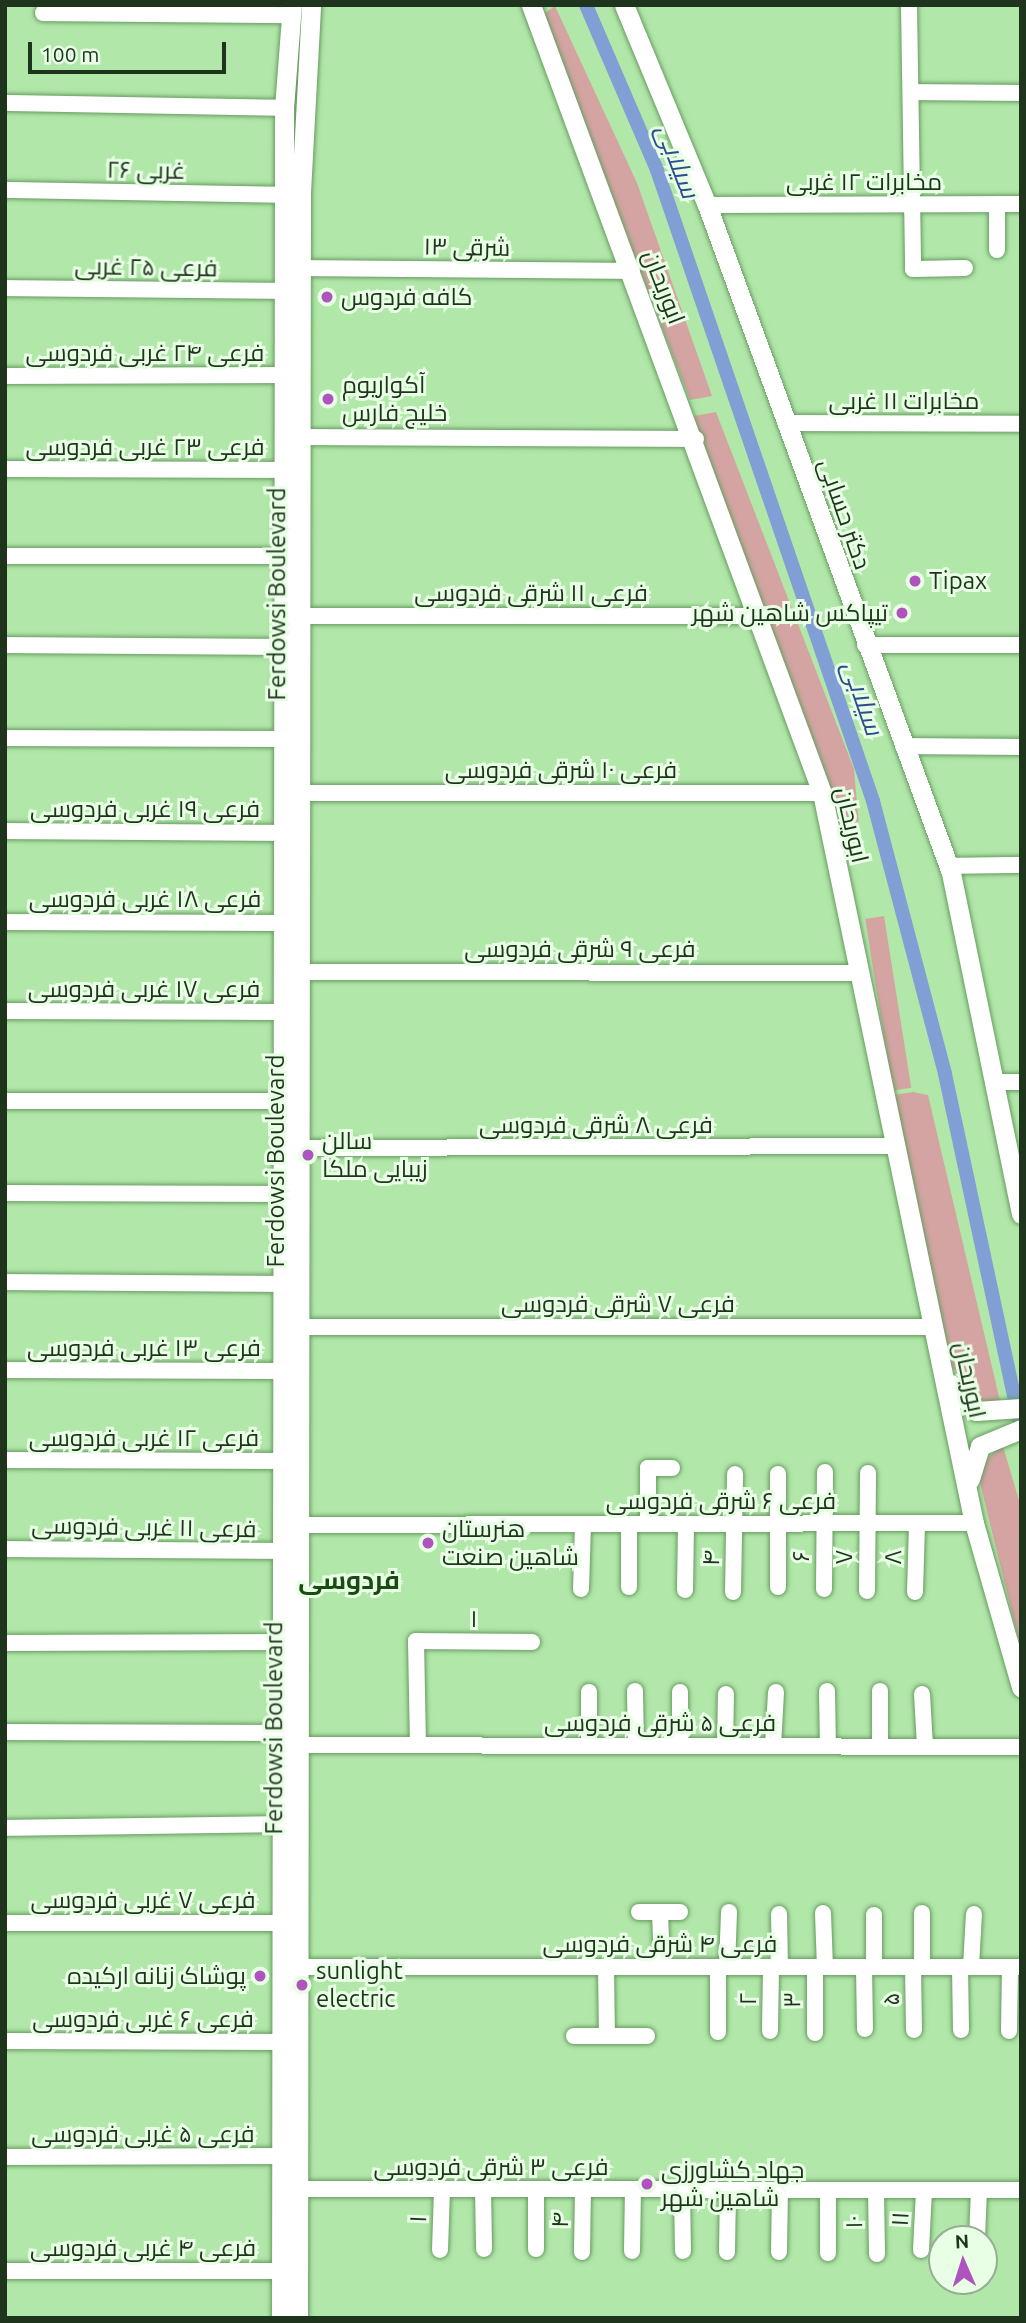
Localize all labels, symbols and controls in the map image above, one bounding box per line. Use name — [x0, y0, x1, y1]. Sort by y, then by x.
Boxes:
scale bar — [32, 28, 229, 72]
text: 100 m — [41, 42, 99, 66]
water label: سیلابی — [650, 120, 706, 202]
street label: ۲۶ غربی — [106, 155, 186, 185]
street label: مخابرات ۱۲ غربی — [786, 168, 942, 196]
street label: ۱۳ شرقی — [423, 232, 511, 262]
street label: ابوریحان — [637, 246, 691, 328]
street label: فرعی ۲۵ غربی — [74, 251, 218, 283]
place label: کافه فردوس — [341, 283, 473, 311]
marker: کافه فردوس — [319, 289, 335, 305]
street label: فرعی ۲۴ غربی فردوسی — [26, 339, 264, 367]
place label: آکواریوم خلیج فارس — [342, 371, 447, 427]
street label: مخابرات ۱۱ غربی — [829, 387, 979, 415]
marker: آکواریوم خلیج فارس — [320, 391, 336, 407]
street label: فرعی ۲۳ غربی فردوسی — [25, 433, 265, 461]
street label: دکتر حسابی — [813, 455, 877, 573]
street label: Ferdowsi Boulevard — [263, 488, 291, 700]
place label: Tipax — [929, 567, 987, 595]
marker: Tipax — [907, 573, 923, 589]
street label: فرعی ۱۱ شرقی فردوسی — [414, 579, 648, 607]
place label: تیپاکس شاهین شهر — [692, 599, 888, 627]
marker: تیپاکس شاهین شهر — [894, 605, 910, 621]
water label: سیلابی — [836, 657, 890, 739]
street label: فرعی ۱۰ شرقی فردوسی — [445, 756, 677, 784]
street label: ابوریحان — [829, 784, 875, 866]
street label: فرعی ۱۹ غربی فردوسی — [30, 795, 260, 823]
street label: فرعی ۱۸ غربی فردوسی — [29, 885, 261, 913]
street label: فرعی ۹ شرقی فردوسی — [464, 935, 696, 963]
street label: فرعی ۱۷ غربی فردوسی — [28, 975, 260, 1003]
street label: Ferdowsi Boulevard — [262, 1055, 290, 1267]
street label: فرعی ۸ شرقی فردوسی — [479, 1111, 713, 1139]
place label: سالن زیبایی ملکا — [322, 1127, 428, 1183]
marker: سالن زیبایی ملکا — [300, 1147, 316, 1163]
street label: فرعی ۷ شرقی فردوسی — [501, 1290, 735, 1318]
street label: فرعی ۱۳ غربی فردوسی — [27, 1334, 261, 1362]
street label: ابوریحان — [948, 1339, 992, 1421]
street label: فرعی ۱۲ غربی فردوسی — [29, 1424, 259, 1452]
street label: فرعی ۶ شرقی فردوسی — [606, 1487, 836, 1515]
street label: فرعی ۱۱ غربی فردوسی — [31, 1511, 257, 1543]
place label: هنرستان شاهین صنعت — [442, 1515, 579, 1571]
marker: هنرستان شاهین صنعت — [420, 1535, 436, 1551]
street label: ۸ — [878, 1549, 908, 1565]
street label: ۴ — [696, 1550, 726, 1566]
street label: ۶ — [787, 1550, 815, 1562]
street label: ۷ — [830, 1550, 858, 1564]
district label: فردوسی — [298, 1564, 400, 1596]
street label: ۱ — [470, 1605, 478, 1633]
street label: Ferdowsi Boulevard — [260, 1622, 288, 1834]
street label: فرعی ۵ شرقی فردوسی — [544, 1709, 776, 1737]
street label: فرعی ۷ غربی فردوسی — [30, 1886, 256, 1914]
street label: فرعی ۴ شرقی فردوسی — [543, 1930, 777, 1958]
place label: sunlight electric — [316, 1957, 403, 2013]
place label: پوشاک زنانه ارکیده — [67, 1962, 246, 1990]
marker: پوشاک زنانه ارکیده — [252, 1968, 268, 1984]
marker: sunlight electric — [294, 1977, 310, 1993]
street label: ۳ — [777, 1992, 807, 2008]
street label: ۵ — [876, 1992, 906, 2006]
street label: ۲ — [734, 1993, 762, 2005]
street label: فرعی ۶ غربی فردوسی — [32, 2005, 254, 2033]
street label: فرعی ۵ غربی فردوسی — [31, 2120, 255, 2148]
street label: فرعی ۳ شرقی فردوسی — [373, 2153, 609, 2181]
place label: جهاد کشاورزی شاهین شهر — [661, 2156, 804, 2212]
marker: جهاد کشاورزی شاهین شهر — [639, 2176, 655, 2192]
street label: ۱۱ — [885, 2211, 915, 2227]
street label: ۴ — [545, 2212, 575, 2228]
street label: ۱ — [403, 2215, 433, 2223]
street label: ۱۰ — [839, 2215, 869, 2229]
north arrow — [928, 2225, 998, 2295]
text: N — [954, 2230, 970, 2252]
street label: فرعی ۴ غربی فردوسی — [30, 2234, 256, 2262]

